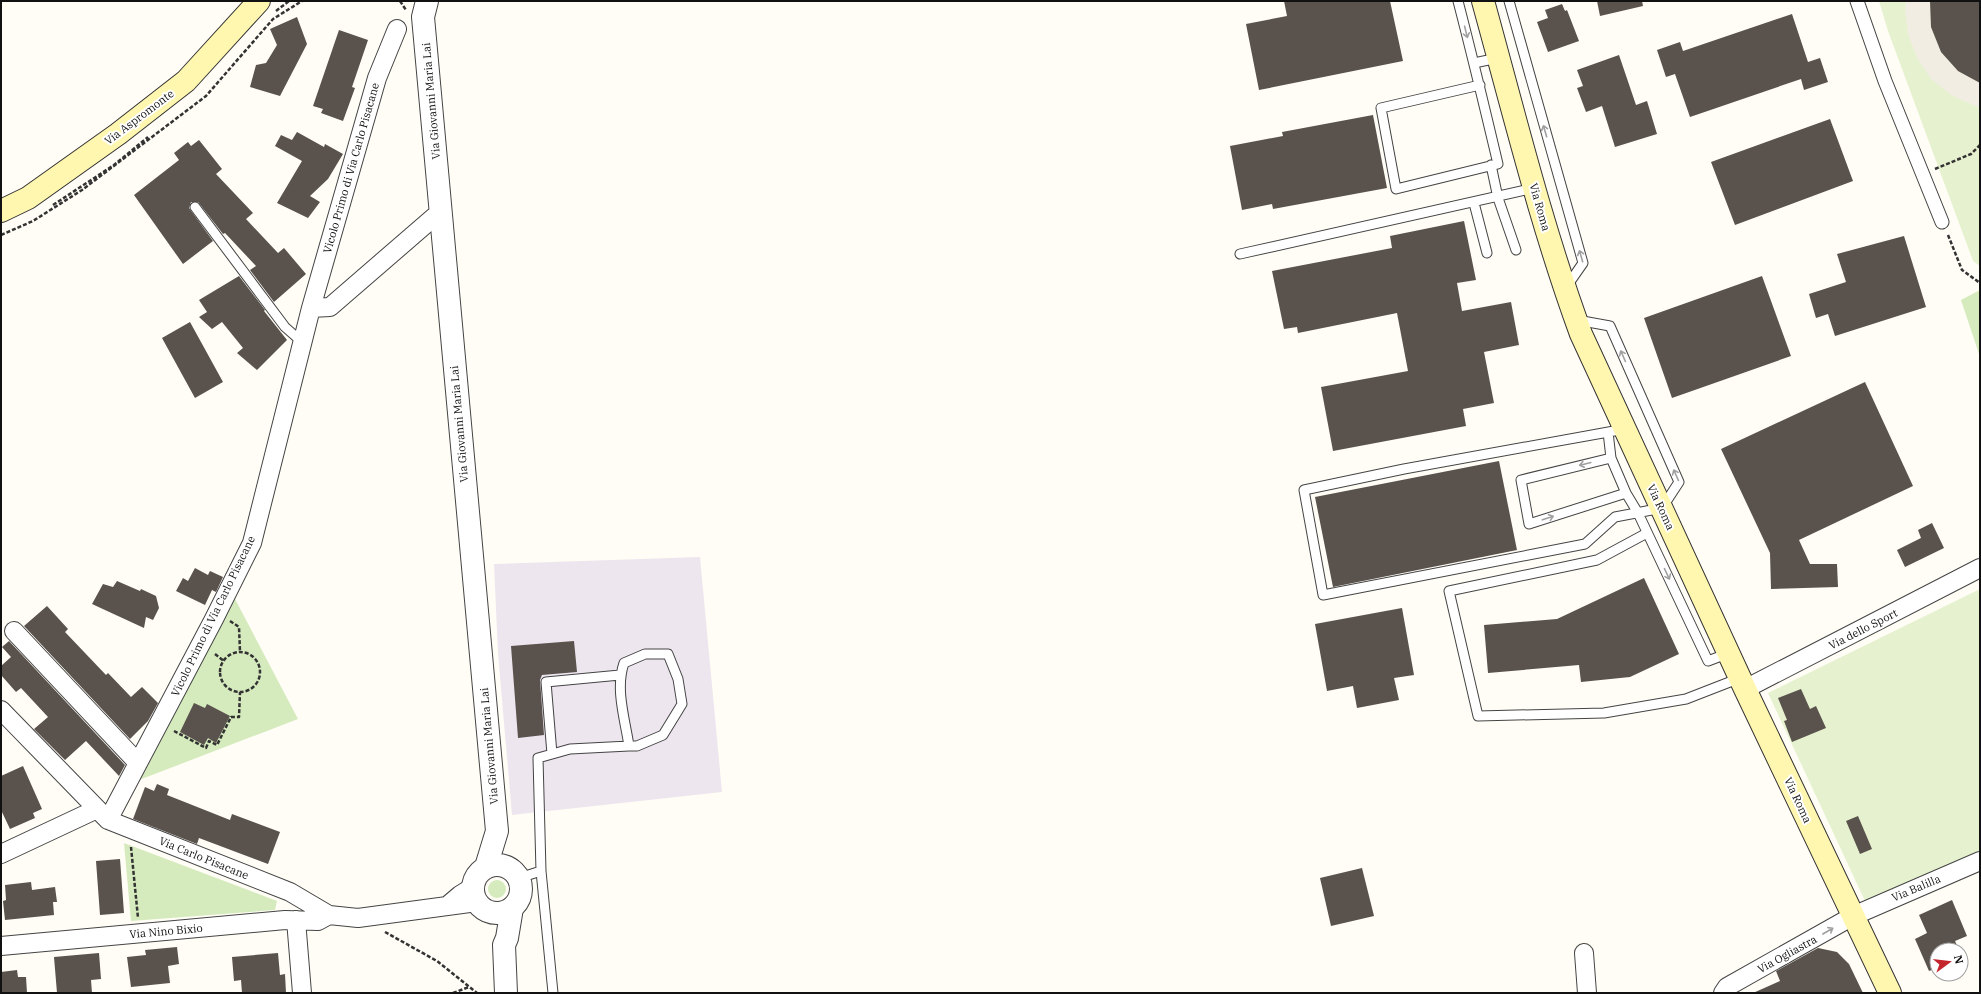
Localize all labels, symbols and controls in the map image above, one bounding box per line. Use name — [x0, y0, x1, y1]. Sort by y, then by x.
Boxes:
one-way arrow — [1463, 25, 1471, 38]
street label: Via Giovanni Maria Lai — [419, 42, 443, 160]
street label: Vicolo Primo di Via Carlo Pisacane — [320, 81, 382, 255]
street label: Via Aspromonte — [102, 86, 177, 148]
one-way arrow — [1541, 124, 1548, 137]
street label: Via Roma — [1527, 182, 1553, 232]
one-way arrow — [1577, 249, 1584, 262]
one-way arrow — [1619, 350, 1626, 362]
street label: Via Giovanni Maria Lai — [447, 365, 471, 483]
one-way arrow — [1578, 461, 1591, 469]
one-way arrow — [1672, 469, 1679, 481]
street label: Via Roma — [1644, 482, 1678, 532]
one-way arrow — [1542, 513, 1554, 521]
street label: Vicolo Primo di Via Carlo Pisacane — [168, 533, 258, 699]
one-way arrow — [1664, 568, 1671, 580]
street label: Via dello Sport — [1826, 606, 1900, 652]
street label: Via Giovanni Maria Lai — [477, 687, 501, 805]
street label: Via Roma — [1781, 775, 1815, 825]
street label: Via Carlo Pisacane — [157, 834, 251, 882]
street label: Via Balilla — [1889, 871, 1943, 905]
street label: Via Nino Bixio — [129, 921, 203, 941]
one-way arrow — [1822, 926, 1834, 934]
street label: Via Ogliastra — [1755, 932, 1819, 976]
north arrow — [1929, 942, 1969, 982]
text: N — [1951, 953, 1967, 966]

